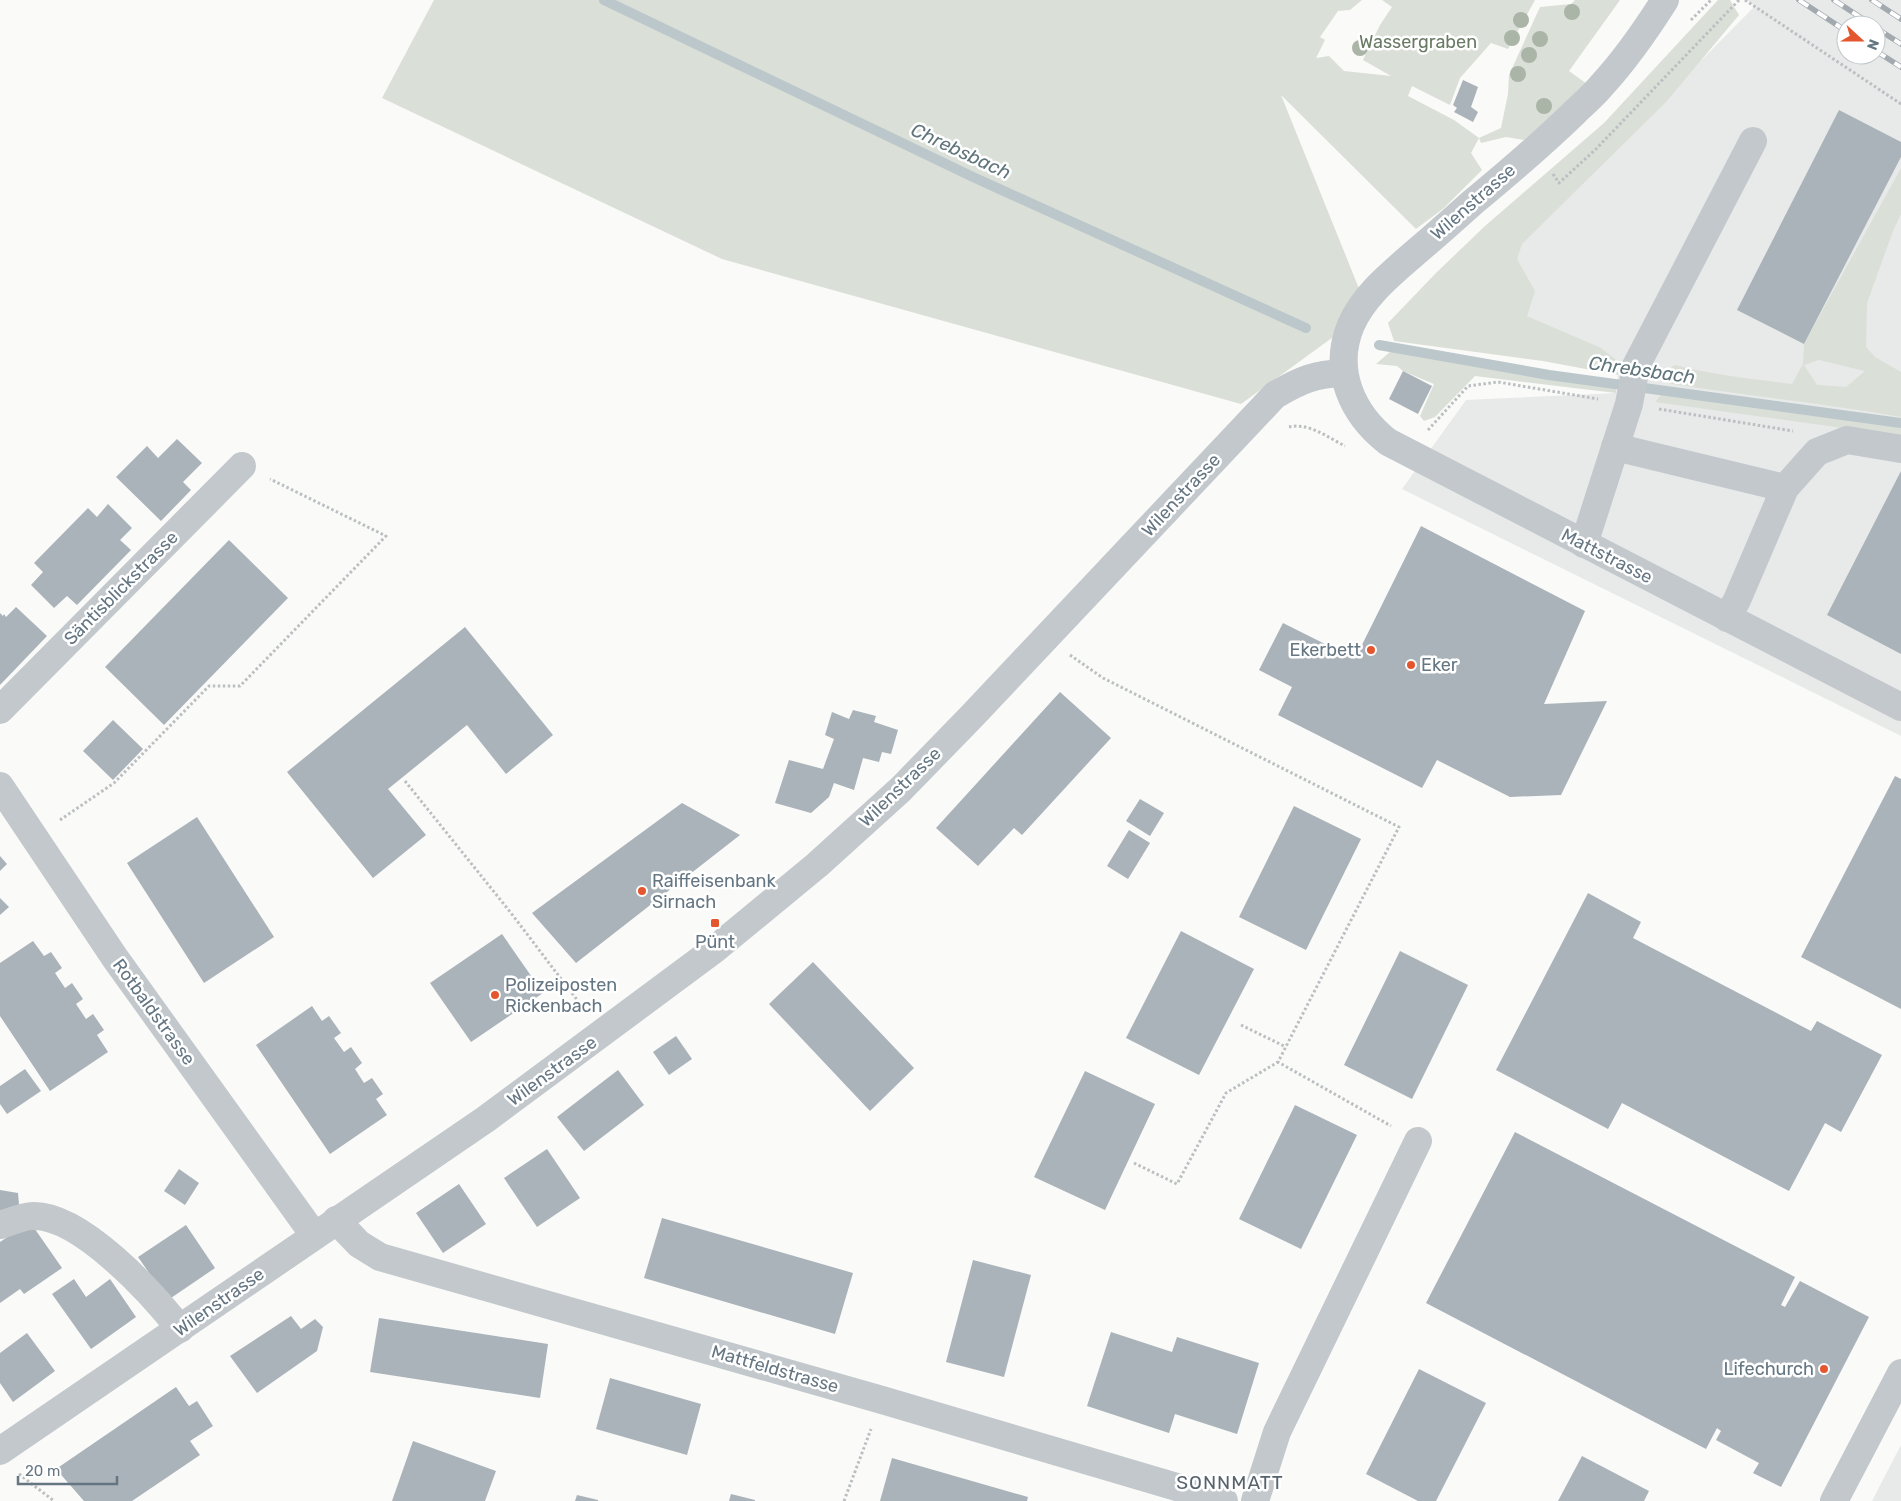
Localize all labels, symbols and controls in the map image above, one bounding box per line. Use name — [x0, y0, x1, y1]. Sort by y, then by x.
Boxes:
north arrow — [1836, 15, 1886, 65]
park label: Wassergraben — [1359, 31, 1477, 53]
text: N — [1863, 37, 1882, 52]
water label: Chrebsbach — [907, 118, 1015, 184]
street label: Wilenstrasse — [1426, 159, 1520, 245]
water label: Chrebsbach — [1587, 351, 1697, 389]
street label: Wilenstrasse — [1137, 449, 1225, 541]
street label: Mattstrasse — [1558, 524, 1656, 588]
street label: Säntisblickstrasse — [59, 526, 183, 650]
place label: Ekerbett — [1290, 639, 1361, 661]
marker: Ekerbett — [1365, 644, 1377, 656]
place label: Eker — [1421, 654, 1458, 676]
marker: Eker — [1405, 659, 1417, 671]
street label: Wilenstrasse — [854, 742, 946, 832]
place label: Raiffeisenbank Sirnach — [652, 870, 777, 913]
marker: Raiffeisenbank Sirnach — [636, 885, 648, 897]
marker: Pünt — [709, 917, 721, 929]
place label: Pünt — [695, 931, 735, 953]
street label: Rotbaldstrasse — [108, 955, 200, 1069]
place label: Polizeiposten Rickenbach — [505, 974, 617, 1017]
marker: Polizeiposten Rickenbach — [489, 989, 501, 1001]
street label: Wilenstrasse — [503, 1031, 601, 1111]
street label: Wilenstrasse — [170, 1263, 268, 1341]
street label: Mattfeldstrasse — [709, 1340, 841, 1398]
place label: Lifechurch — [1723, 1358, 1814, 1380]
marker: Lifechurch — [1818, 1363, 1830, 1375]
scale bar — [18, 1454, 116, 1486]
text: 20 m — [25, 1462, 60, 1480]
district label: SONNMATT — [1176, 1471, 1284, 1494]

